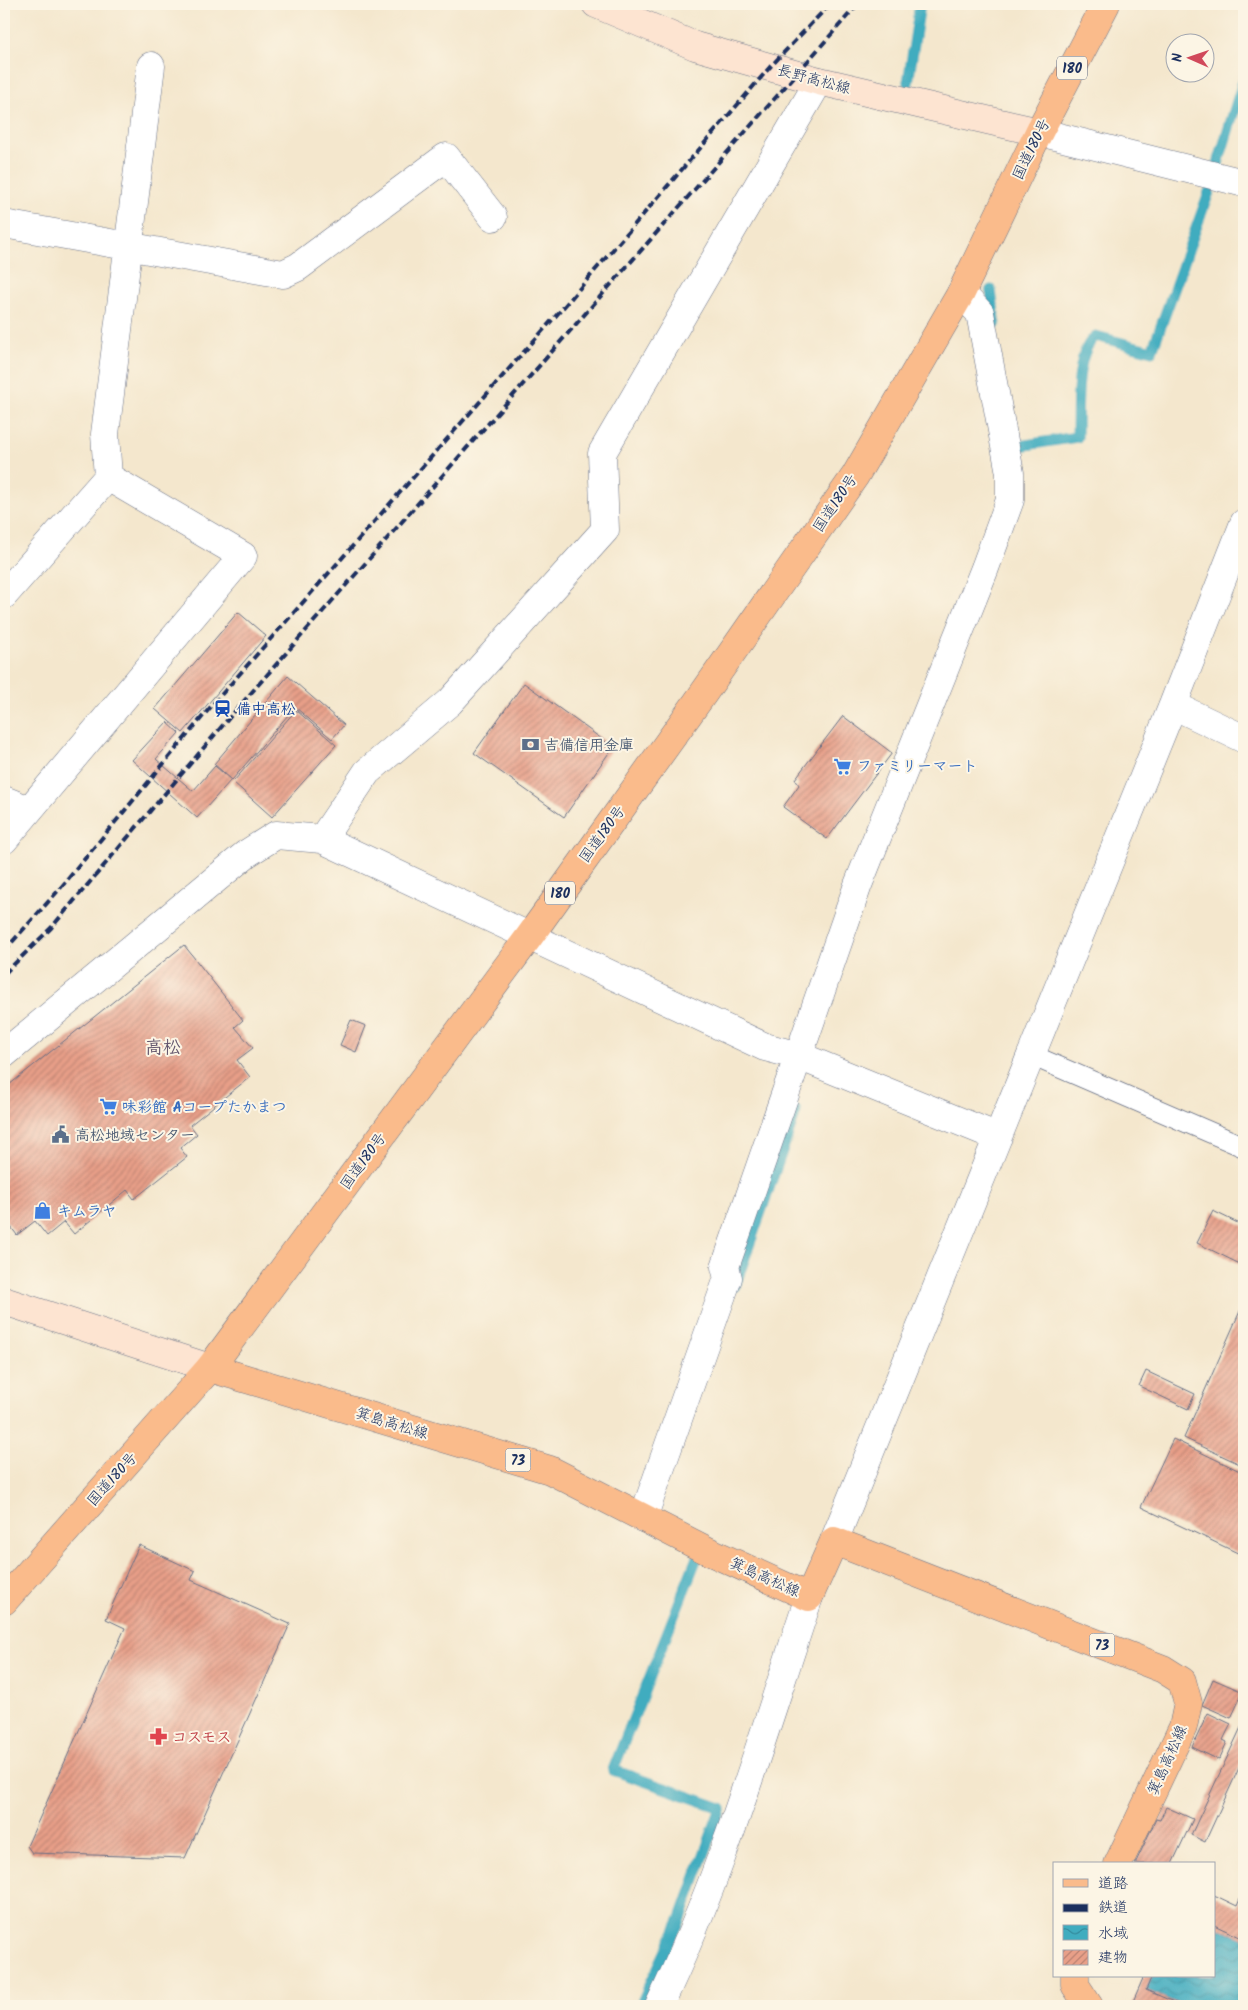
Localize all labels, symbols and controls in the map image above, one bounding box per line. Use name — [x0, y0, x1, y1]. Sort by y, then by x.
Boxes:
north arrow — [1166, 32, 1216, 82]
text: N — [1167, 53, 1189, 62]
road number: 180 — [1057, 56, 1087, 80]
street label: 長野高松線 — [774, 59, 853, 101]
street label: 国道180号 — [1007, 114, 1057, 184]
street label: 国道180号 — [807, 469, 864, 538]
place label: 備中高松 — [236, 698, 296, 722]
station icon: 備中高松 — [212, 699, 232, 719]
place label: 吉備信用金庫 — [544, 734, 634, 758]
bank icon: 吉備信用金庫 — [520, 735, 540, 755]
place label: ファミリーマート — [857, 755, 978, 779]
supermarket icon: ファミリーマート — [833, 756, 853, 776]
street label: 国道180号 — [574, 801, 632, 868]
road number: 180 — [545, 881, 575, 904]
district label: 高松 — [145, 1034, 181, 1063]
place label: 味彩館 Aコープたかまつ — [122, 1096, 287, 1120]
supermarket icon: 味彩館 Aコープたかまつ — [98, 1097, 118, 1117]
place label: 高松地域センター — [75, 1124, 195, 1148]
public building icon: 高松地域センター — [51, 1125, 71, 1145]
street label: 国道180号 — [335, 1128, 393, 1195]
place label: キムラヤ — [57, 1200, 117, 1224]
shop icon: キムラヤ — [33, 1201, 53, 1221]
street label: 箕島高松線 — [352, 1402, 431, 1446]
street label: 国道180号 — [82, 1447, 144, 1512]
road number: 73 — [506, 1448, 530, 1472]
street label: 箕島高松線 — [725, 1552, 804, 1604]
road number: 73 — [1090, 1634, 1114, 1656]
street label: 箕島高松線 — [1142, 1721, 1194, 1800]
place label: コスモス — [172, 1726, 231, 1750]
pharmacy icon: コスモス — [148, 1727, 168, 1747]
legend — [1053, 1862, 1216, 1978]
text: 道路 — [1098, 1872, 1128, 1896]
text: 鉄道 — [1098, 1896, 1128, 1920]
text: 水域 — [1098, 1922, 1128, 1946]
text: 建物 — [1098, 1946, 1128, 1970]

